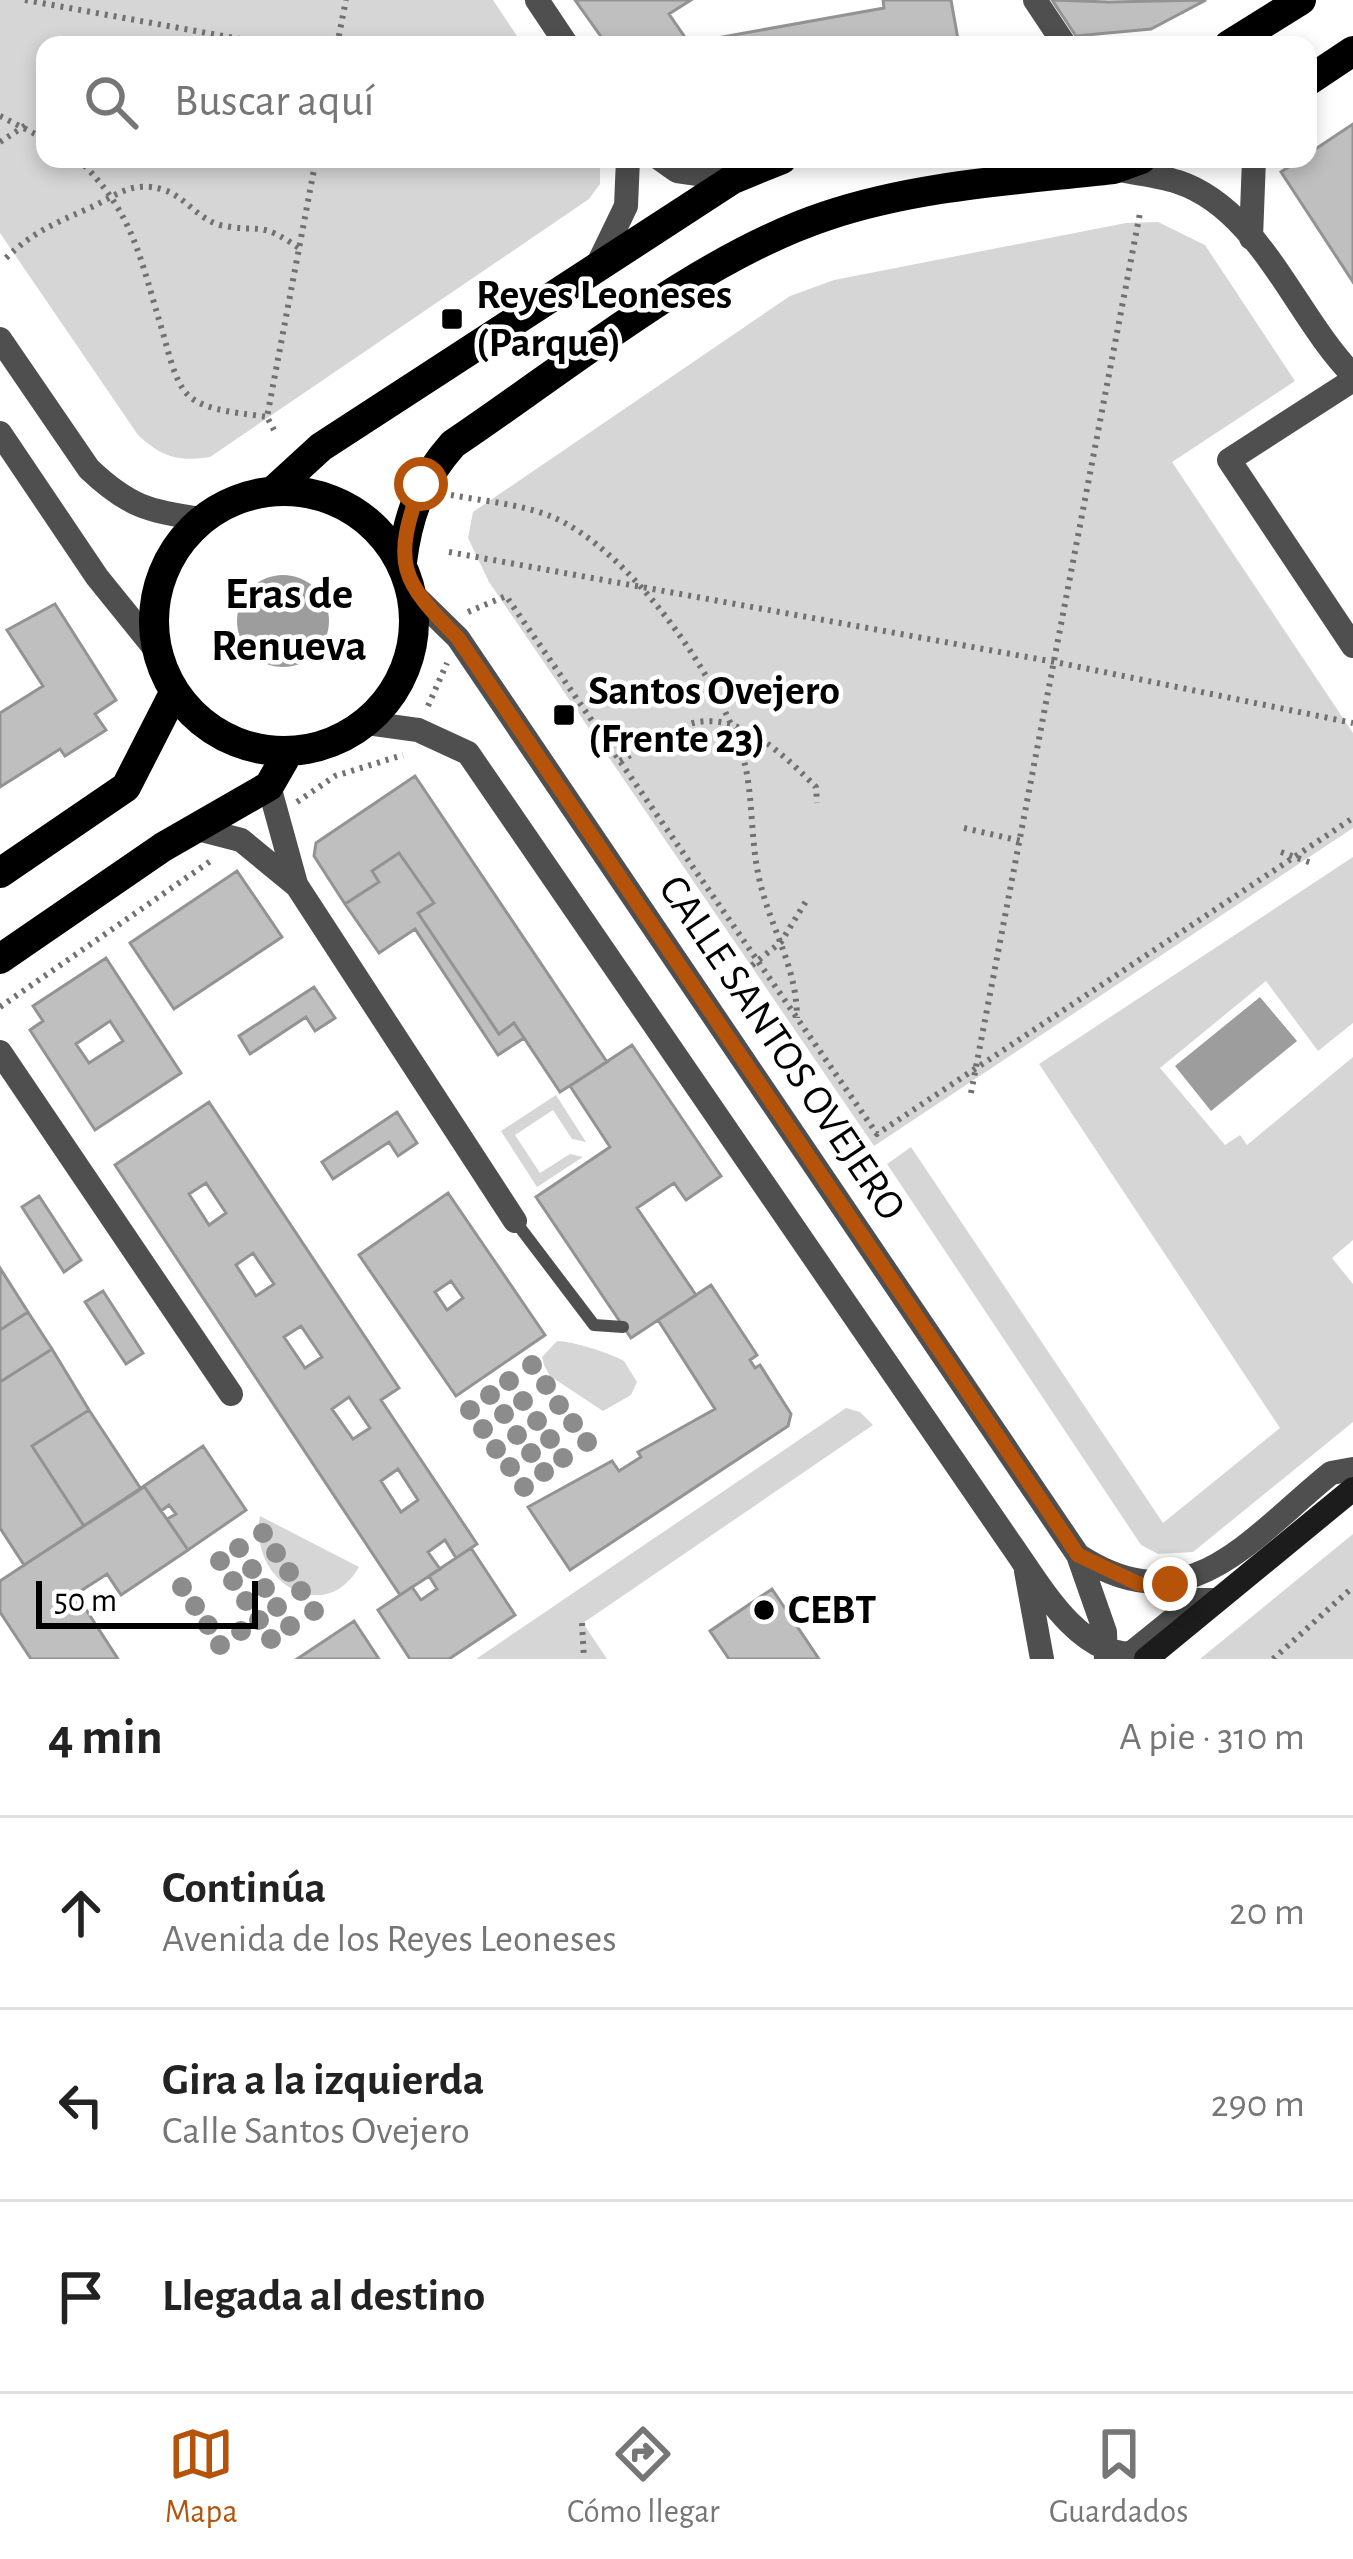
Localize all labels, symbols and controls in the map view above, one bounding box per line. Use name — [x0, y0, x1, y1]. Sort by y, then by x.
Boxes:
search box — [36, 36, 1317, 168]
icon: search — [78, 69, 144, 135]
text: Buscar aquí — [174, 79, 374, 124]
place label: Reyes Leoneses (Parque) — [476, 274, 732, 364]
marker: Reyes Leoneses (Parque) — [439, 306, 465, 332]
route start — [394, 457, 448, 511]
district label: Eras de Renueva — [211, 572, 367, 669]
place label: Santos Ovejero (Frente 23) — [588, 670, 840, 760]
marker: Santos Ovejero (Frente 23) — [551, 702, 577, 728]
street label: CALLE SANTOS OVEJERO — [651, 868, 913, 1228]
route end — [1143, 1557, 1197, 1611]
scale bar — [36, 1575, 258, 1628]
text: 50 m — [54, 1585, 117, 1618]
place label: CEBT — [788, 1589, 876, 1631]
marker: CEBT — [751, 1597, 777, 1623]
text: 4 min — [48, 1712, 163, 1763]
text: A pie · 310 m — [1119, 1718, 1305, 1757]
text: Continúa — [162, 1866, 326, 1911]
icon: ahead — [48, 1880, 114, 1946]
text: 20 m — [1229, 1893, 1305, 1932]
text: Avenida de los Reyes Leoneses — [162, 1920, 617, 1959]
text: Gira a la izquierda — [162, 2058, 484, 2103]
icon: left — [48, 2072, 114, 2138]
text: 290 m — [1211, 2085, 1305, 2124]
text: Calle Santos Ovejero — [162, 2112, 470, 2151]
icon: arrive — [48, 2264, 114, 2330]
text: Llegada al destino — [162, 2274, 485, 2319]
tab: Mapa — [165, 2421, 238, 2533]
tab: Cómo llegar — [567, 2421, 720, 2533]
tab: Guardados — [1049, 2421, 1188, 2533]

